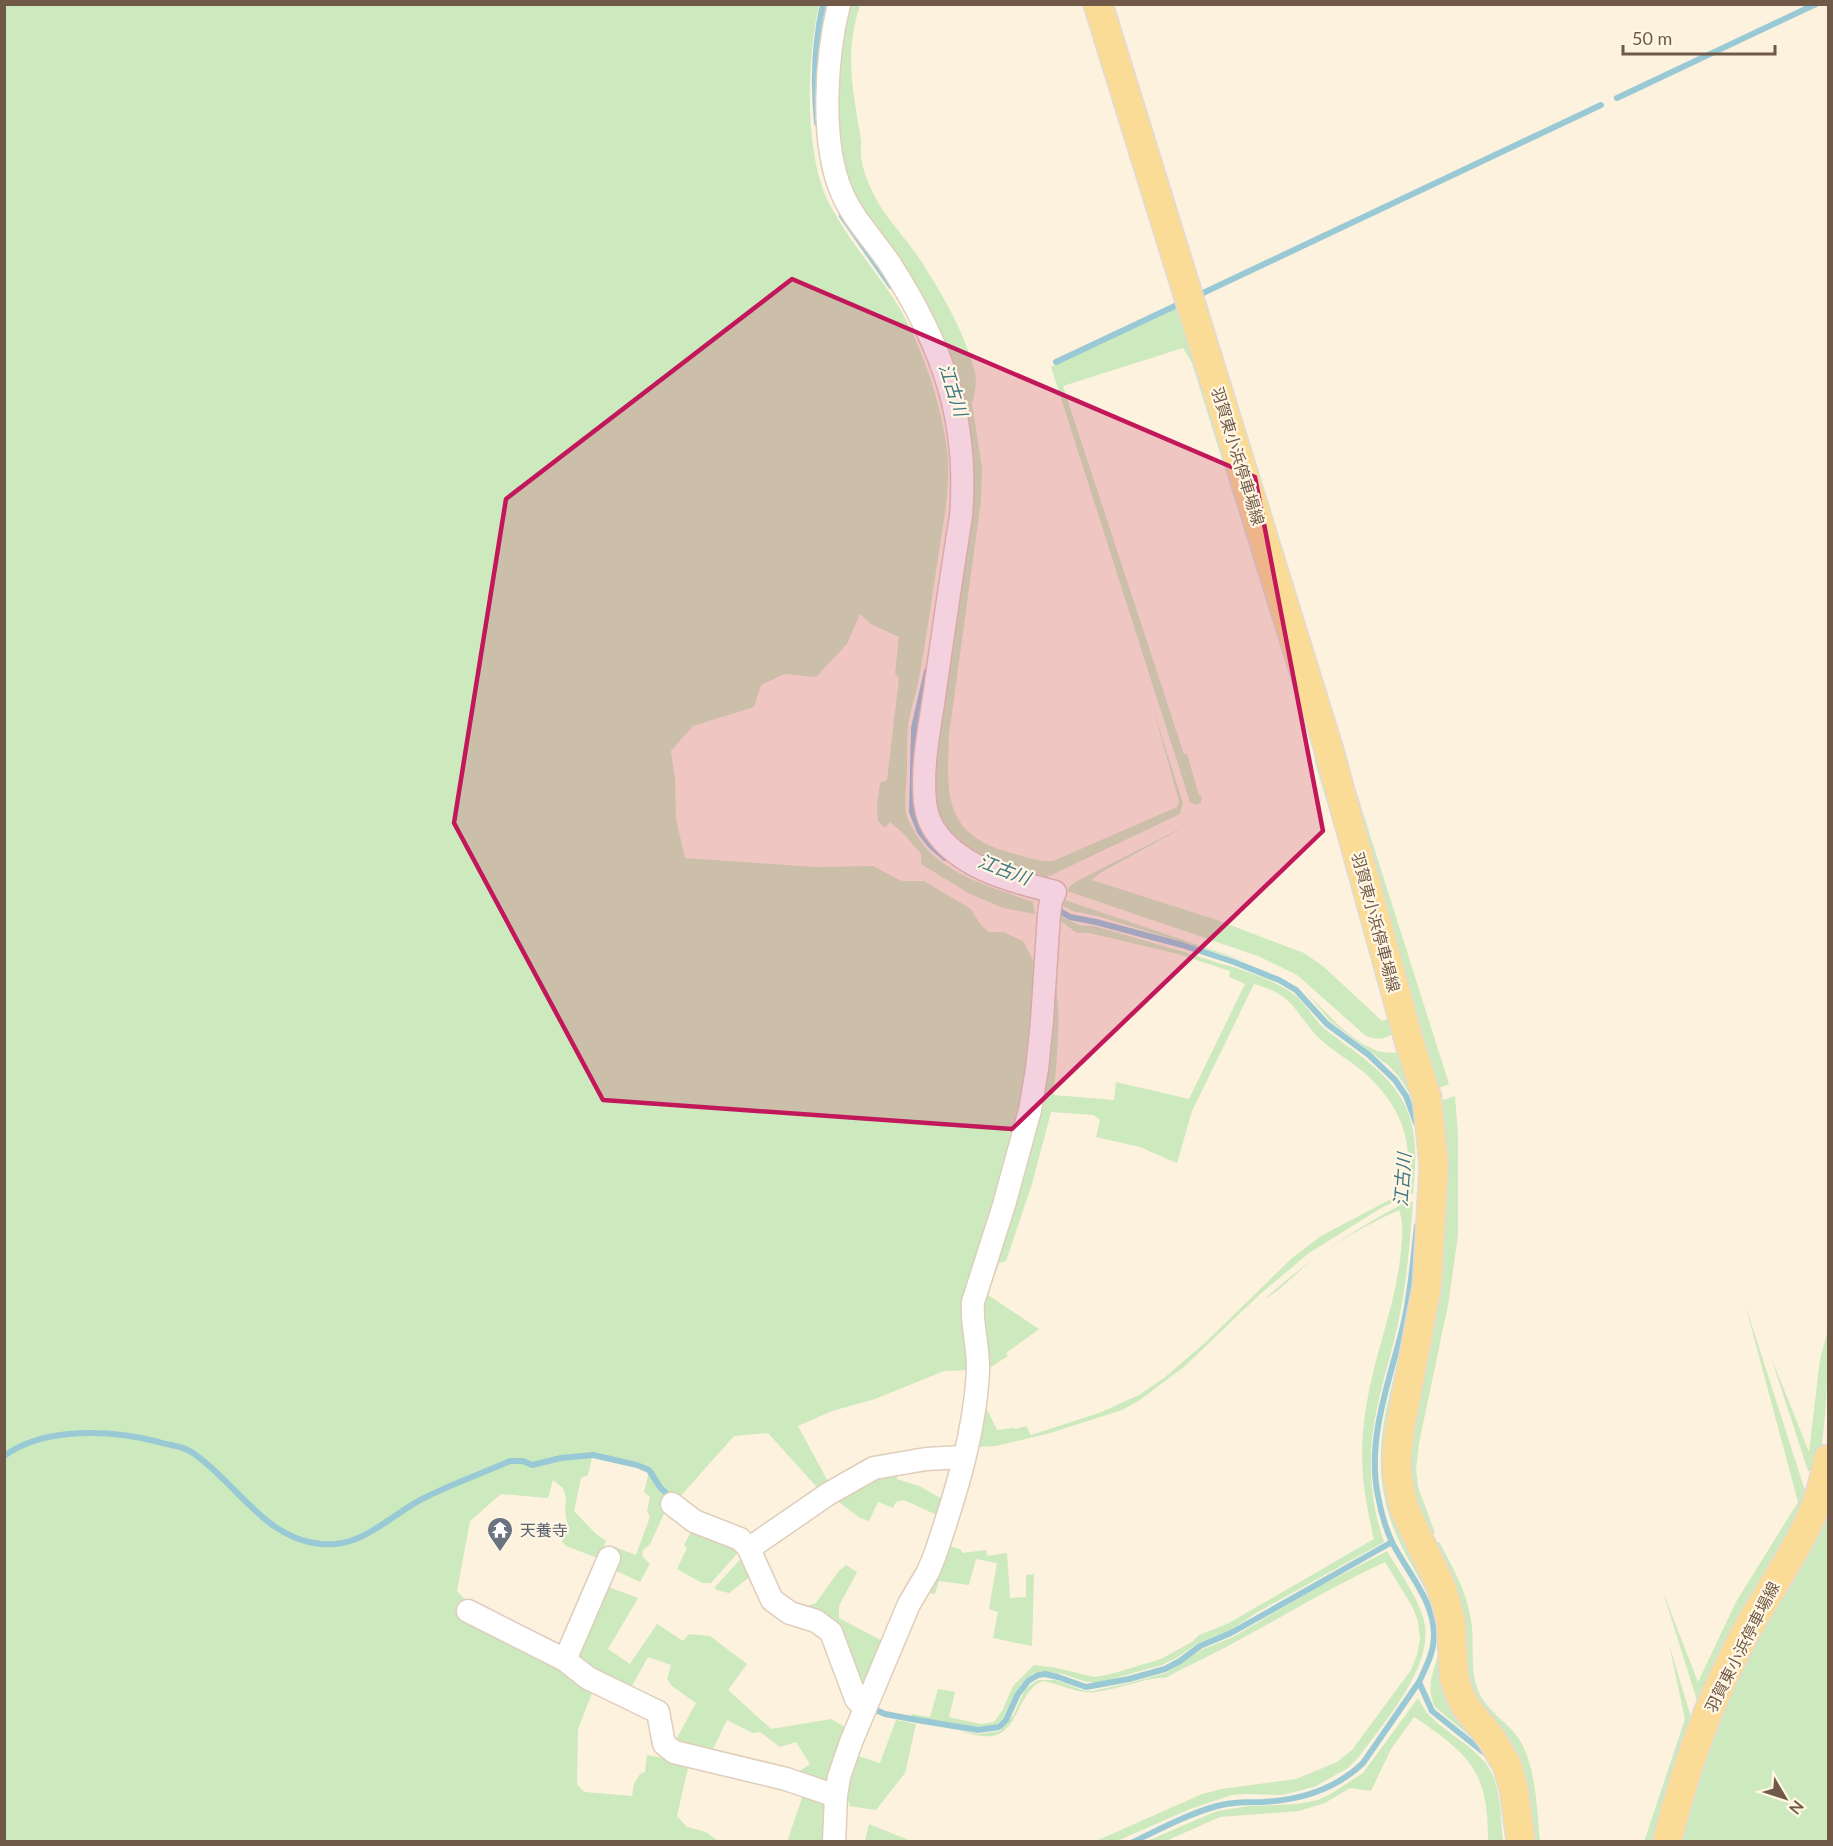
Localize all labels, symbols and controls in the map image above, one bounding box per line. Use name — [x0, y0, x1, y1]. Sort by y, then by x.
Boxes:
scale bar — [1623, 18, 1774, 56]
text: 50 m — [1632, 27, 1672, 49]
water label: 江古川 — [935, 361, 973, 421]
street label: 羽賀東小浜停車場線 — [1208, 384, 1269, 527]
water label: 江古川 — [975, 849, 1035, 890]
street label: 羽賀東小浜停車場線 — [1349, 850, 1404, 994]
water label: 江古川 — [1389, 1150, 1415, 1208]
temple icon: 天養寺 — [485, 1515, 515, 1553]
place label: 天養寺 — [520, 1520, 568, 1539]
street label: 羽賀東小浜停車場線 — [1700, 1578, 1783, 1715]
north arrow — [1755, 1768, 1815, 1828]
text: N — [1786, 1797, 1808, 1819]

